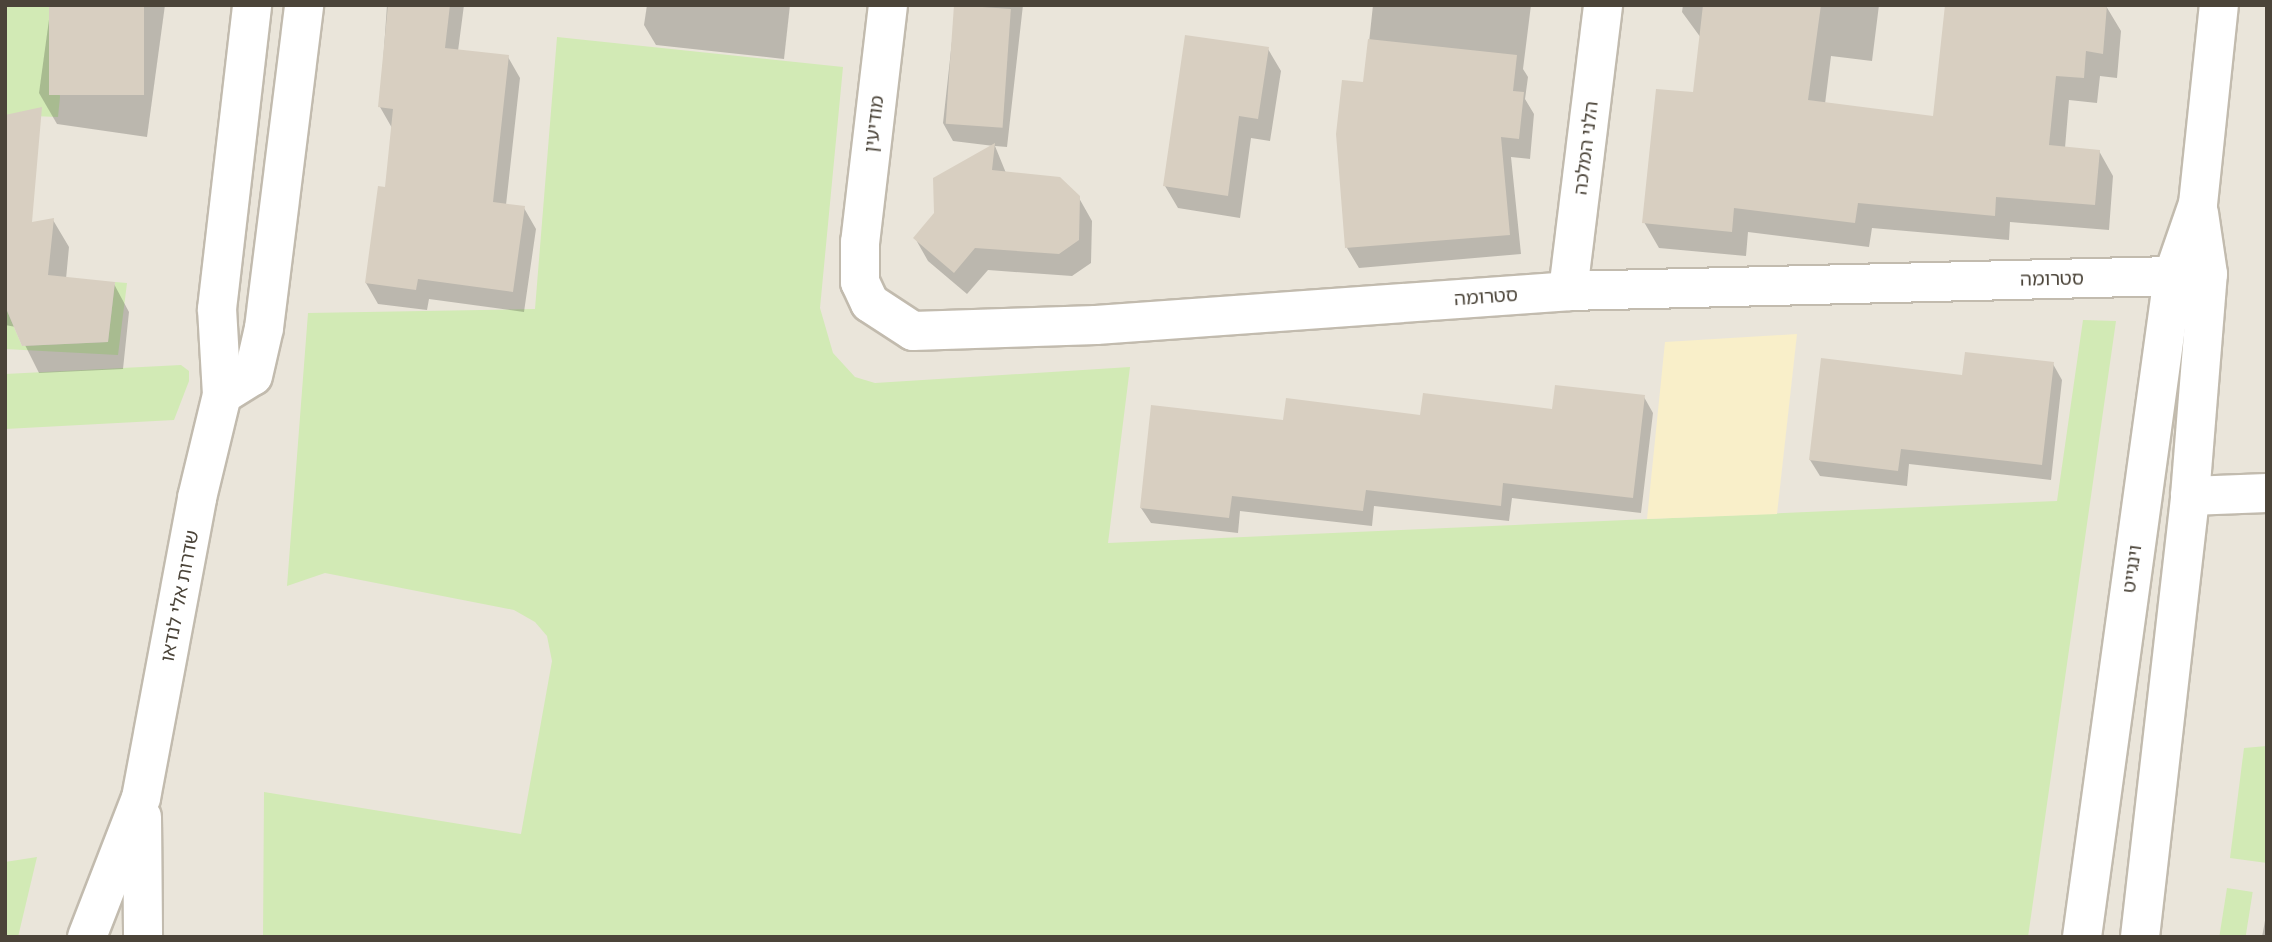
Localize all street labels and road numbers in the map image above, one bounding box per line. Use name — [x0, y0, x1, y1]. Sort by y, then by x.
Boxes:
street label: מודיעין — [859, 94, 889, 154]
street label: הלני המלכה — [1569, 100, 1603, 196]
street label: סטרומה — [2020, 267, 2084, 291]
street label: סטרומה — [1453, 283, 1519, 311]
street label: שדרות אלי לנדאו — [156, 528, 204, 664]
street label: וינגייט — [2117, 544, 2147, 594]

